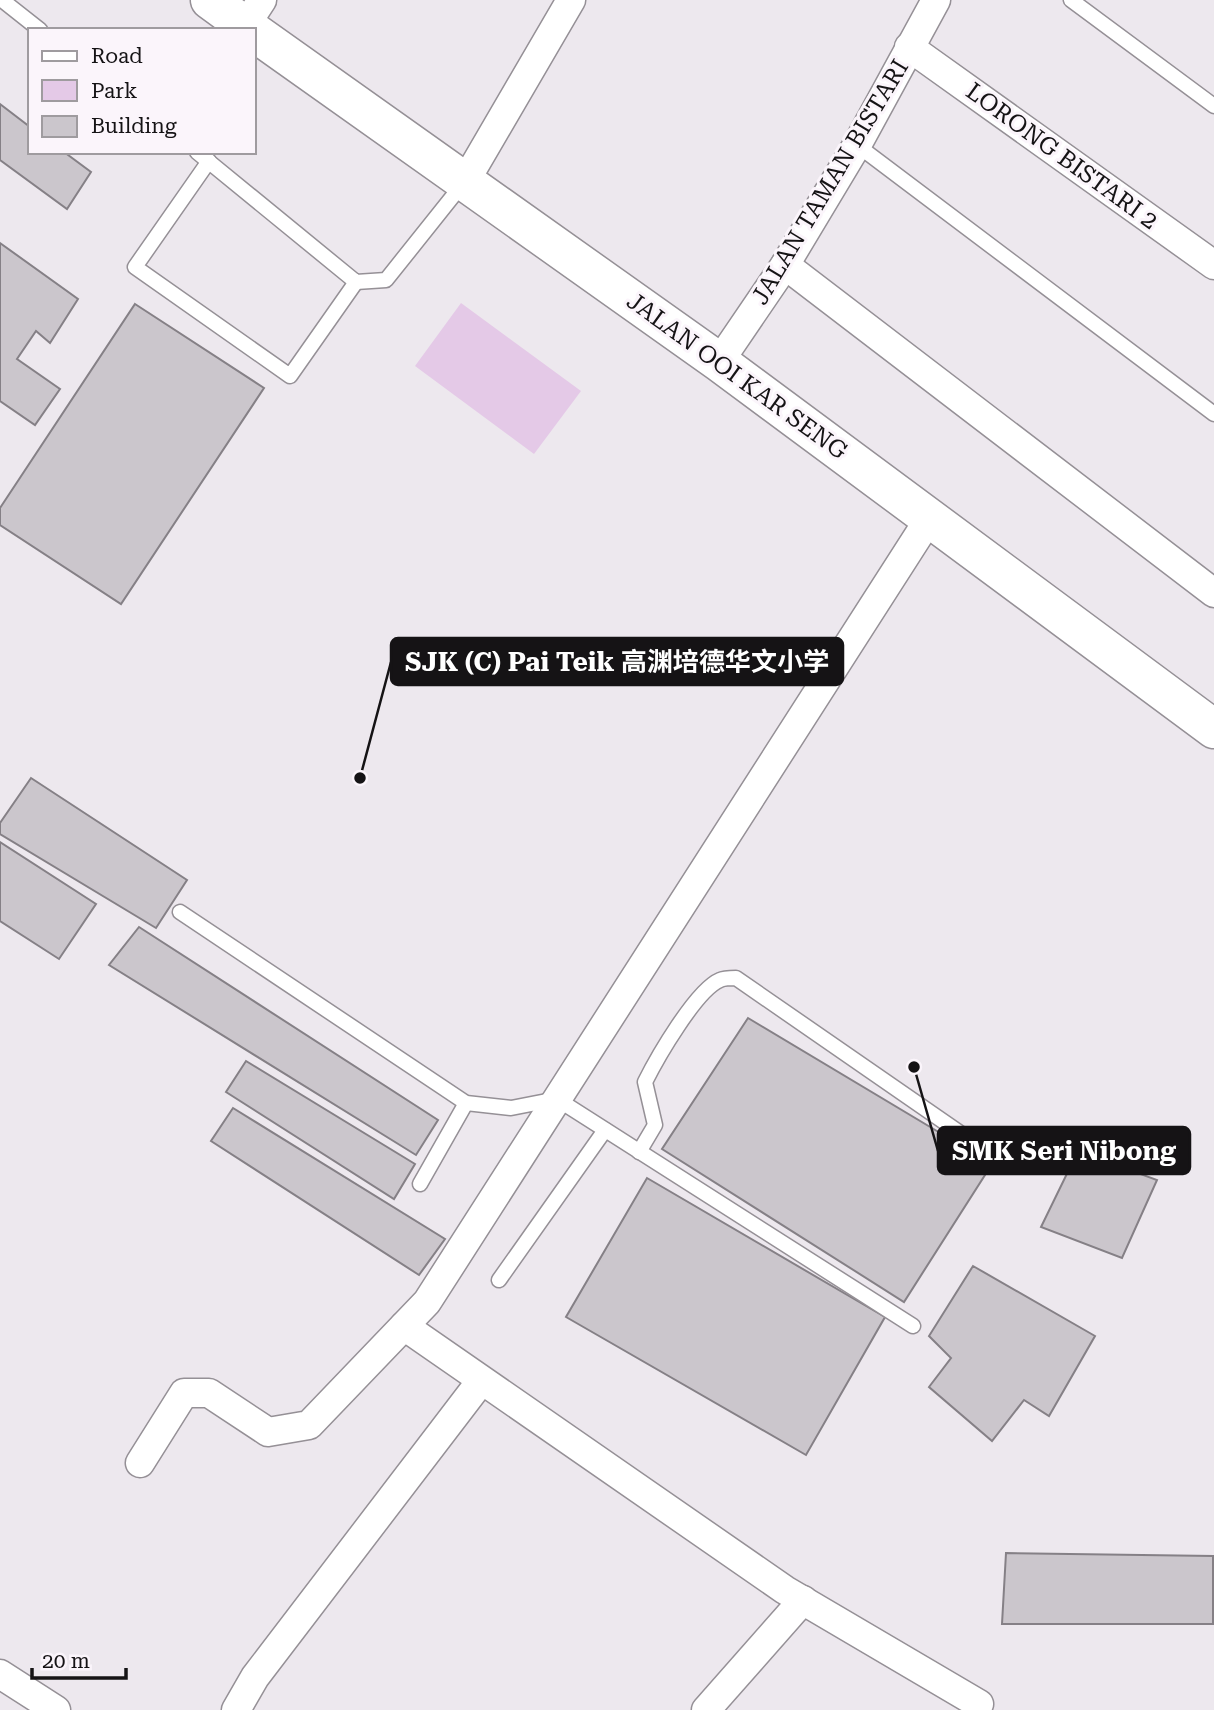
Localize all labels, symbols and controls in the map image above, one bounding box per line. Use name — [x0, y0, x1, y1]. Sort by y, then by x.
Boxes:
legend — [28, 28, 256, 154]
text: Road — [91, 44, 143, 68]
street label: JALAN TAMAN BISTARI — [746, 54, 914, 310]
street label: LORONG BISTARI 2 — [961, 77, 1163, 235]
text: Park — [91, 79, 137, 103]
text: Building — [91, 114, 177, 138]
street label: JALAN OOI KAR SENG — [621, 287, 853, 466]
callout: SJK (C) Pai Teik 高渊培德华文小学 — [391, 638, 843, 685]
text: SJK (C) Pai Teik 高渊培德华文小学 — [405, 647, 829, 677]
callout: SMK Seri Nibong — [938, 1127, 1190, 1174]
text: SMK Seri Nibong — [952, 1136, 1176, 1166]
scale bar — [32, 1636, 126, 1680]
text: 20 m — [42, 1649, 90, 1673]

